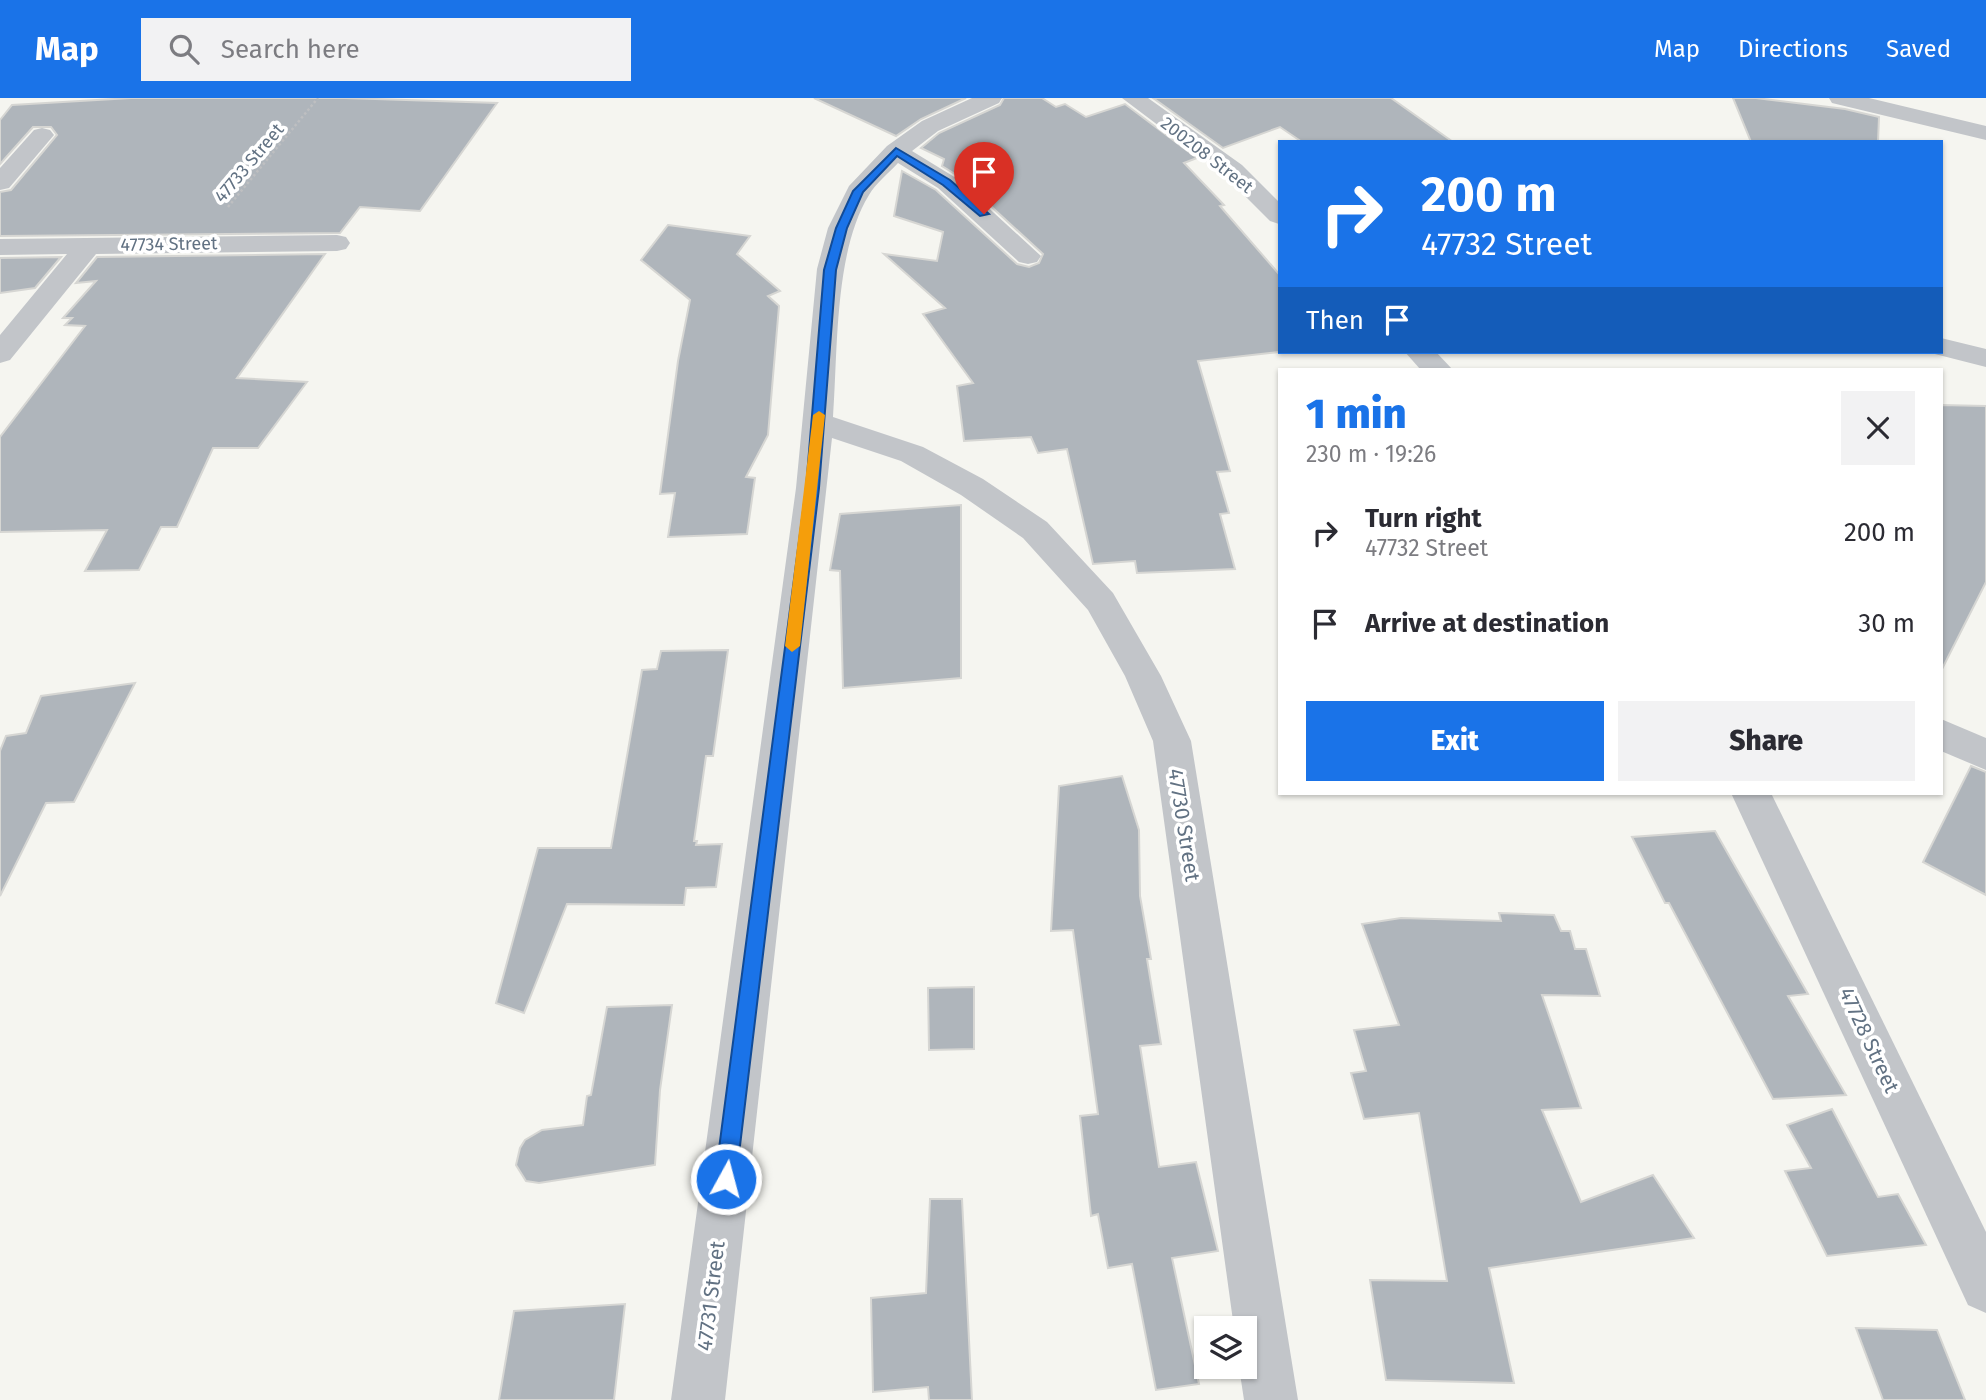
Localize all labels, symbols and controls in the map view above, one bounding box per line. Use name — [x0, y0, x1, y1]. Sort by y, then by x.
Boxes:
search box — [141, 18, 631, 81]
text: Map — [35, 29, 99, 69]
icon: search — [165, 30, 203, 68]
text: Search here — [221, 34, 360, 65]
text: Map — [1654, 35, 1700, 63]
text: Directions — [1738, 35, 1848, 63]
text: Saved — [1886, 35, 1951, 63]
street label: 200208 Street — [1156, 112, 1258, 198]
street label: 47733 Street — [210, 119, 289, 207]
pin — [954, 142, 1014, 214]
icon: arrive — [965, 153, 1003, 191]
text: 200 m — [1421, 165, 1557, 224]
icon: right — [1306, 168, 1397, 259]
text: 47732 Street — [1421, 225, 1592, 263]
street label: 47734 Street — [120, 232, 218, 256]
icon: arrive — [1378, 301, 1416, 339]
text: Then — [1306, 305, 1364, 336]
text: 1 min — [1306, 389, 1407, 439]
button: close — [1841, 391, 1915, 465]
text: 230 m · 19:26 — [1306, 440, 1436, 468]
text: Turn right — [1365, 503, 1482, 534]
icon: right — [1306, 514, 1344, 552]
text: 200 m — [1844, 517, 1915, 548]
text: 47732 Street — [1365, 534, 1488, 562]
icon: arrive — [1306, 605, 1344, 643]
text: Arrive at destination — [1365, 608, 1609, 639]
text: 30 m — [1858, 608, 1915, 639]
button: Exit — [1306, 701, 1604, 781]
button: Share — [1618, 701, 1915, 781]
street label: 47730 Street — [1162, 767, 1206, 884]
street label: 47728 Street — [1833, 983, 1905, 1097]
position arrow — [689, 1142, 763, 1216]
street label: 47731 Street — [691, 1239, 731, 1353]
map controls — [1194, 1316, 1257, 1379]
button: layers — [1194, 1316, 1257, 1379]

